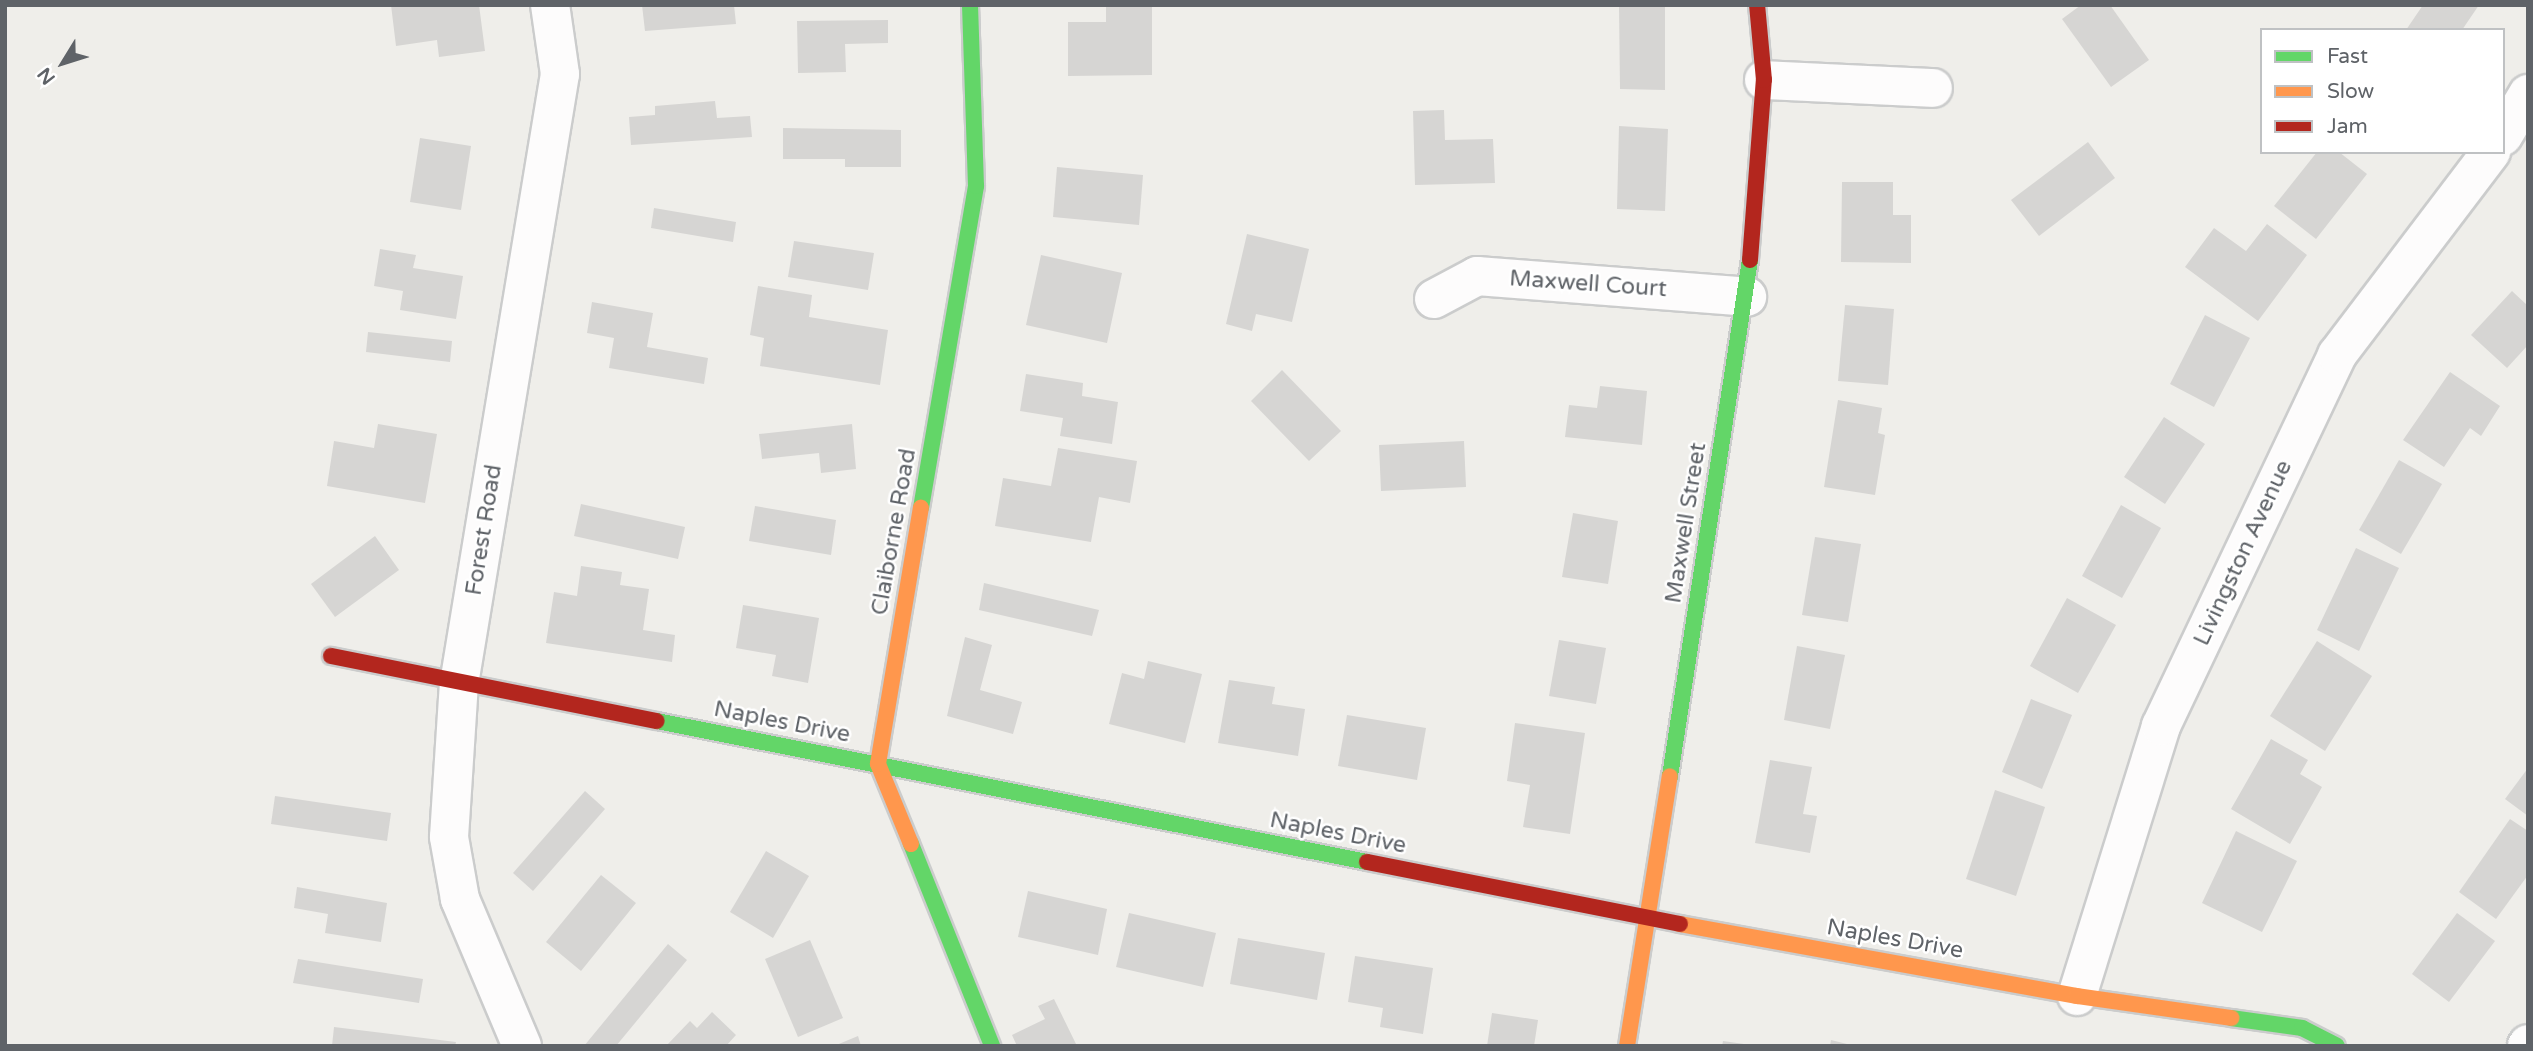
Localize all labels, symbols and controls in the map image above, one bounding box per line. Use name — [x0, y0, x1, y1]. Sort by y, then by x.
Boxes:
north arrow — [28, 28, 98, 98]
legend — [2260, 28, 2505, 154]
text: Fast — [2327, 44, 2368, 69]
text: N — [33, 63, 60, 89]
text: Slow — [2327, 79, 2374, 104]
text: Jam — [2327, 114, 2368, 139]
street label: Maxwell Court — [1508, 265, 1668, 303]
street label: Maxwell Street — [1660, 441, 1712, 605]
street label: Claiborne Road — [866, 447, 922, 617]
street label: Livingston Avenue — [2188, 456, 2298, 650]
street label: Forest Road — [460, 463, 508, 597]
street label: Naples Drive — [711, 695, 853, 749]
street label: Naples Drive — [1267, 806, 1409, 860]
street label: Naples Drive — [1824, 913, 1966, 965]

